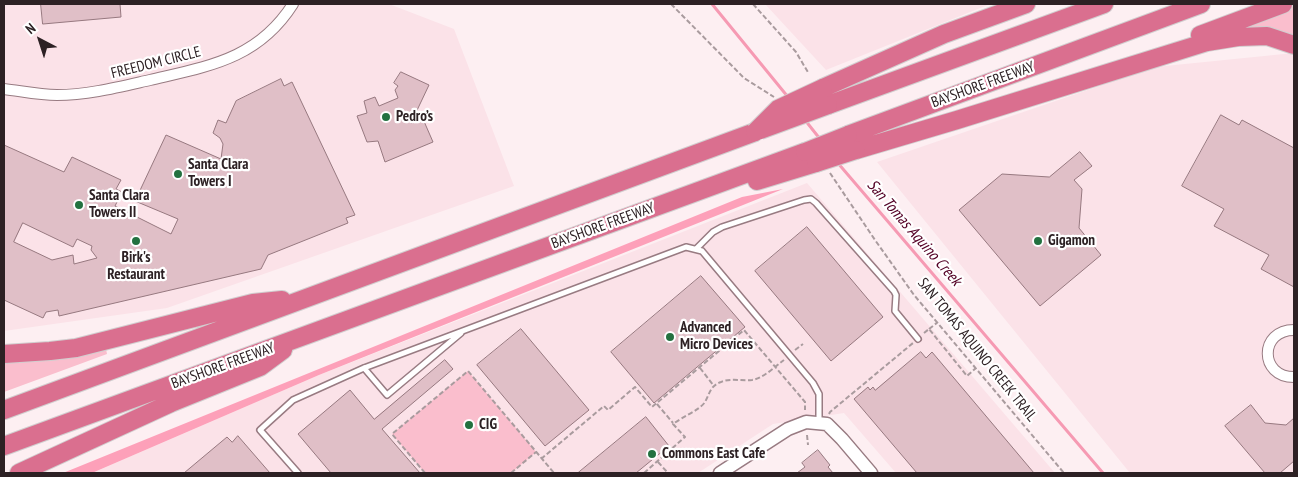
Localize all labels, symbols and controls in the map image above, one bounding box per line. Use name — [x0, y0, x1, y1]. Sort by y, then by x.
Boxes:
north arrow — [15, 15, 65, 65]
text: N — [22, 19, 39, 38]
street label: FREEDOM CIRCLE — [109, 43, 203, 83]
street label: BAYSHORE FREEWAY — [929, 58, 1037, 112]
place label: Pedro’s — [396, 108, 433, 126]
marker: Pedro’s — [380, 111, 392, 123]
place label: Santa Clara Towers I — [188, 156, 248, 191]
marker: Santa Clara Towers I — [172, 168, 184, 180]
water label: San Tomas Aquino Creek — [863, 176, 965, 290]
place label: Santa Clara Towers II — [89, 187, 149, 222]
marker: Santa Clara Towers II — [73, 199, 85, 211]
street label: BAYSHORE FREEWAY — [549, 199, 657, 253]
place label: Gigamon — [1048, 232, 1095, 250]
marker: Birk's Restaurant — [130, 235, 142, 247]
marker: Gigamon — [1032, 235, 1044, 247]
place label: Birk's Restaurant — [107, 249, 165, 284]
street label: SAN TOMAS AQUINO CREEK TRAIL — [914, 275, 1040, 425]
place label: Advanced Micro Devices — [680, 319, 753, 354]
marker: Advanced Micro Devices — [664, 331, 676, 343]
street label: BAYSHORE FREEWAY — [169, 339, 277, 393]
place label: CIG — [479, 416, 497, 434]
marker: CIG — [463, 419, 475, 431]
place label: Commons East Cafe — [662, 445, 765, 463]
marker: Commons East Cafe — [646, 448, 658, 460]

